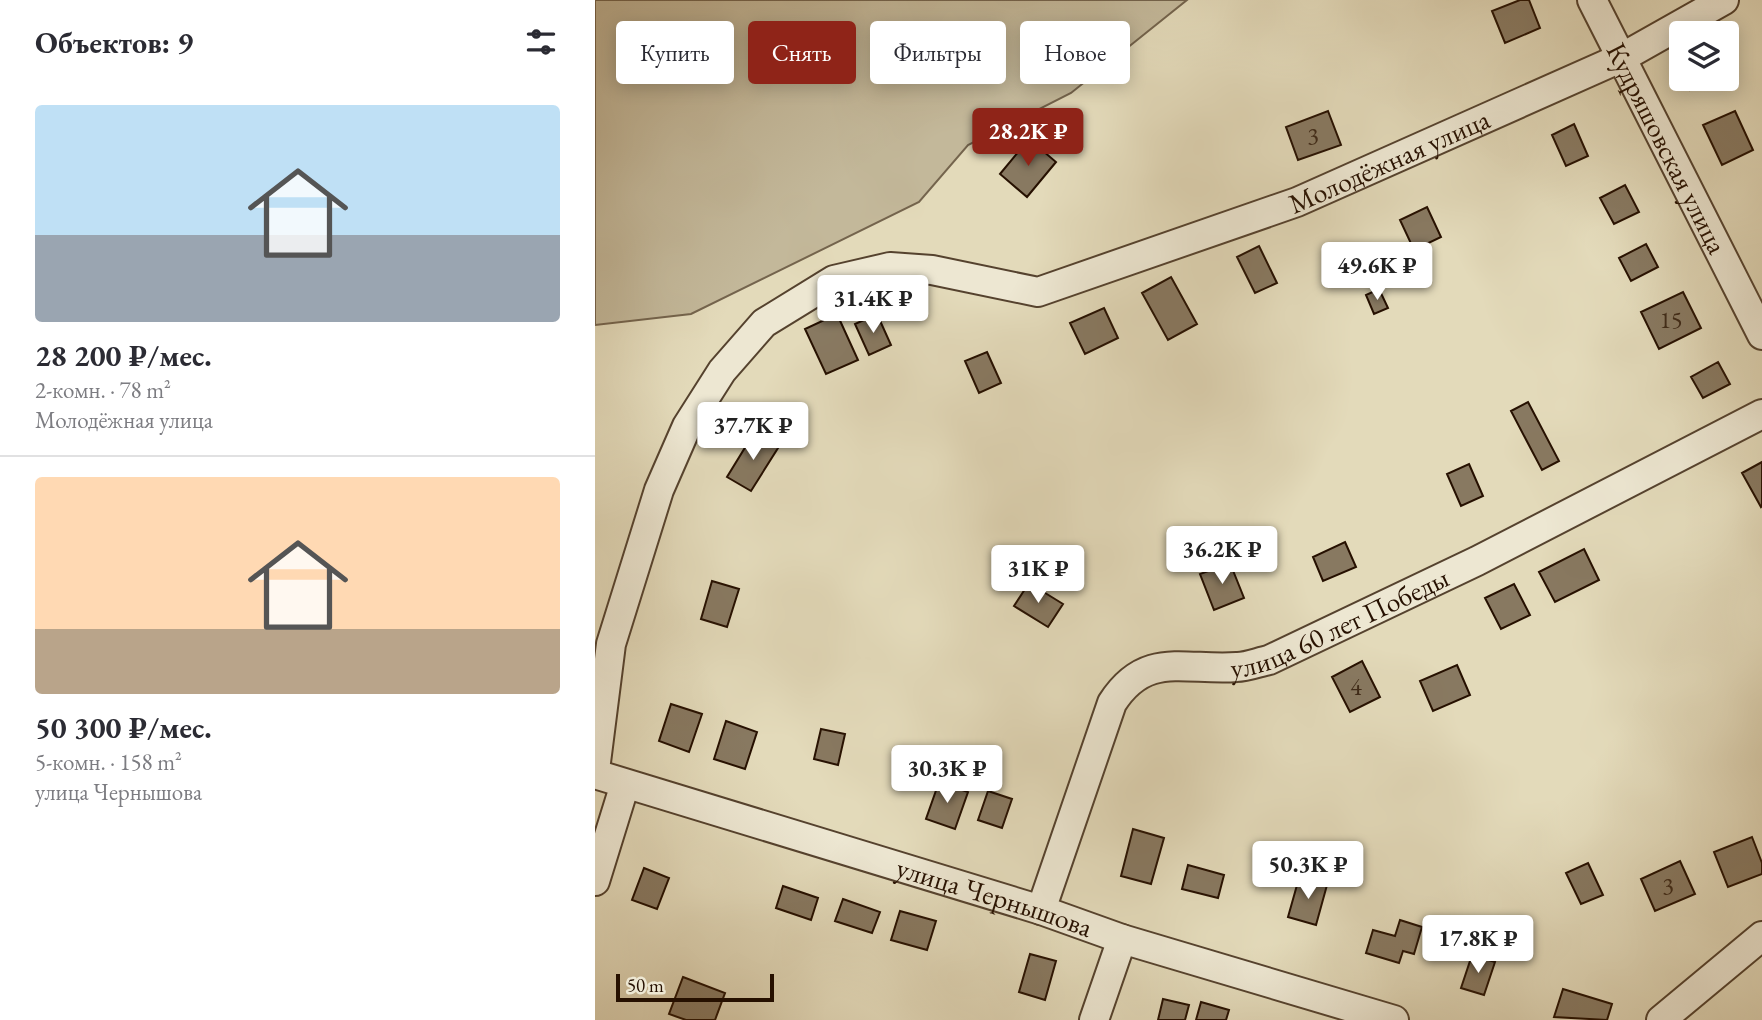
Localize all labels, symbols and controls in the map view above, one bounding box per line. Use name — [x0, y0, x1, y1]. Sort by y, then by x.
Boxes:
chip: Купить — [616, 21, 734, 84]
chip: Снять — [748, 21, 856, 84]
chip: Фильтры — [870, 21, 1006, 84]
chip: Новое — [1020, 21, 1130, 84]
map controls — [1669, 21, 1739, 91]
button: layers — [1669, 21, 1739, 91]
text: Объектов: 9 — [35, 23, 193, 62]
icon: filters — [522, 23, 560, 61]
street label: Кудряшовская улица — [1599, 36, 1736, 260]
street label: Молодёжная улица — [1283, 100, 1496, 222]
pin: 28.2K ₽ — [963, 108, 1093, 168]
text: 28.2K ₽ — [988, 116, 1068, 146]
house number: 3 — [1307, 120, 1319, 151]
icon: home — [235, 150, 361, 276]
pin: 49.6K ₽ — [1312, 243, 1442, 302]
text: 49.6K ₽ — [1337, 250, 1417, 280]
pin: 31.4K ₽ — [808, 276, 938, 335]
text: 31.4K ₽ — [833, 283, 913, 313]
house number: 15 — [1659, 304, 1683, 335]
text: 28 200 ₽/мес. — [35, 336, 212, 375]
text: 2-комн. · 78 m² — [35, 375, 171, 405]
pin: 37.7K ₽ — [688, 402, 818, 462]
text: Молодёжная улица — [35, 405, 213, 435]
text: 37.7K ₽ — [713, 410, 793, 440]
icon: home — [235, 522, 361, 648]
pin: 36.2K ₽ — [1157, 526, 1287, 586]
text: 36.2K ₽ — [1182, 534, 1262, 564]
pin: 31K ₽ — [989, 546, 1087, 605]
text: 31K ₽ — [1007, 553, 1069, 583]
street label: улица 60 лет Победы — [1229, 559, 1454, 685]
house number: 4 — [1350, 671, 1362, 702]
text: 50 300 ₽/мес. — [35, 708, 212, 747]
pin: 30.3K ₽ — [882, 746, 1012, 805]
text: 5-комн. · 158 m² — [35, 747, 182, 777]
text: 30.3K ₽ — [907, 753, 987, 783]
text: улица Чернышова — [35, 777, 202, 807]
pin: 50.3K ₽ — [1243, 842, 1373, 901]
street label: улица Чернышова — [892, 849, 1098, 945]
text: 50.3K ₽ — [1268, 849, 1348, 879]
house number: 3 — [1662, 870, 1674, 901]
pin: 17.8K ₽ — [1413, 916, 1543, 975]
text: 17.8K ₽ — [1438, 923, 1518, 953]
scale bar — [616, 971, 773, 1003]
text: 50 m — [627, 973, 664, 998]

